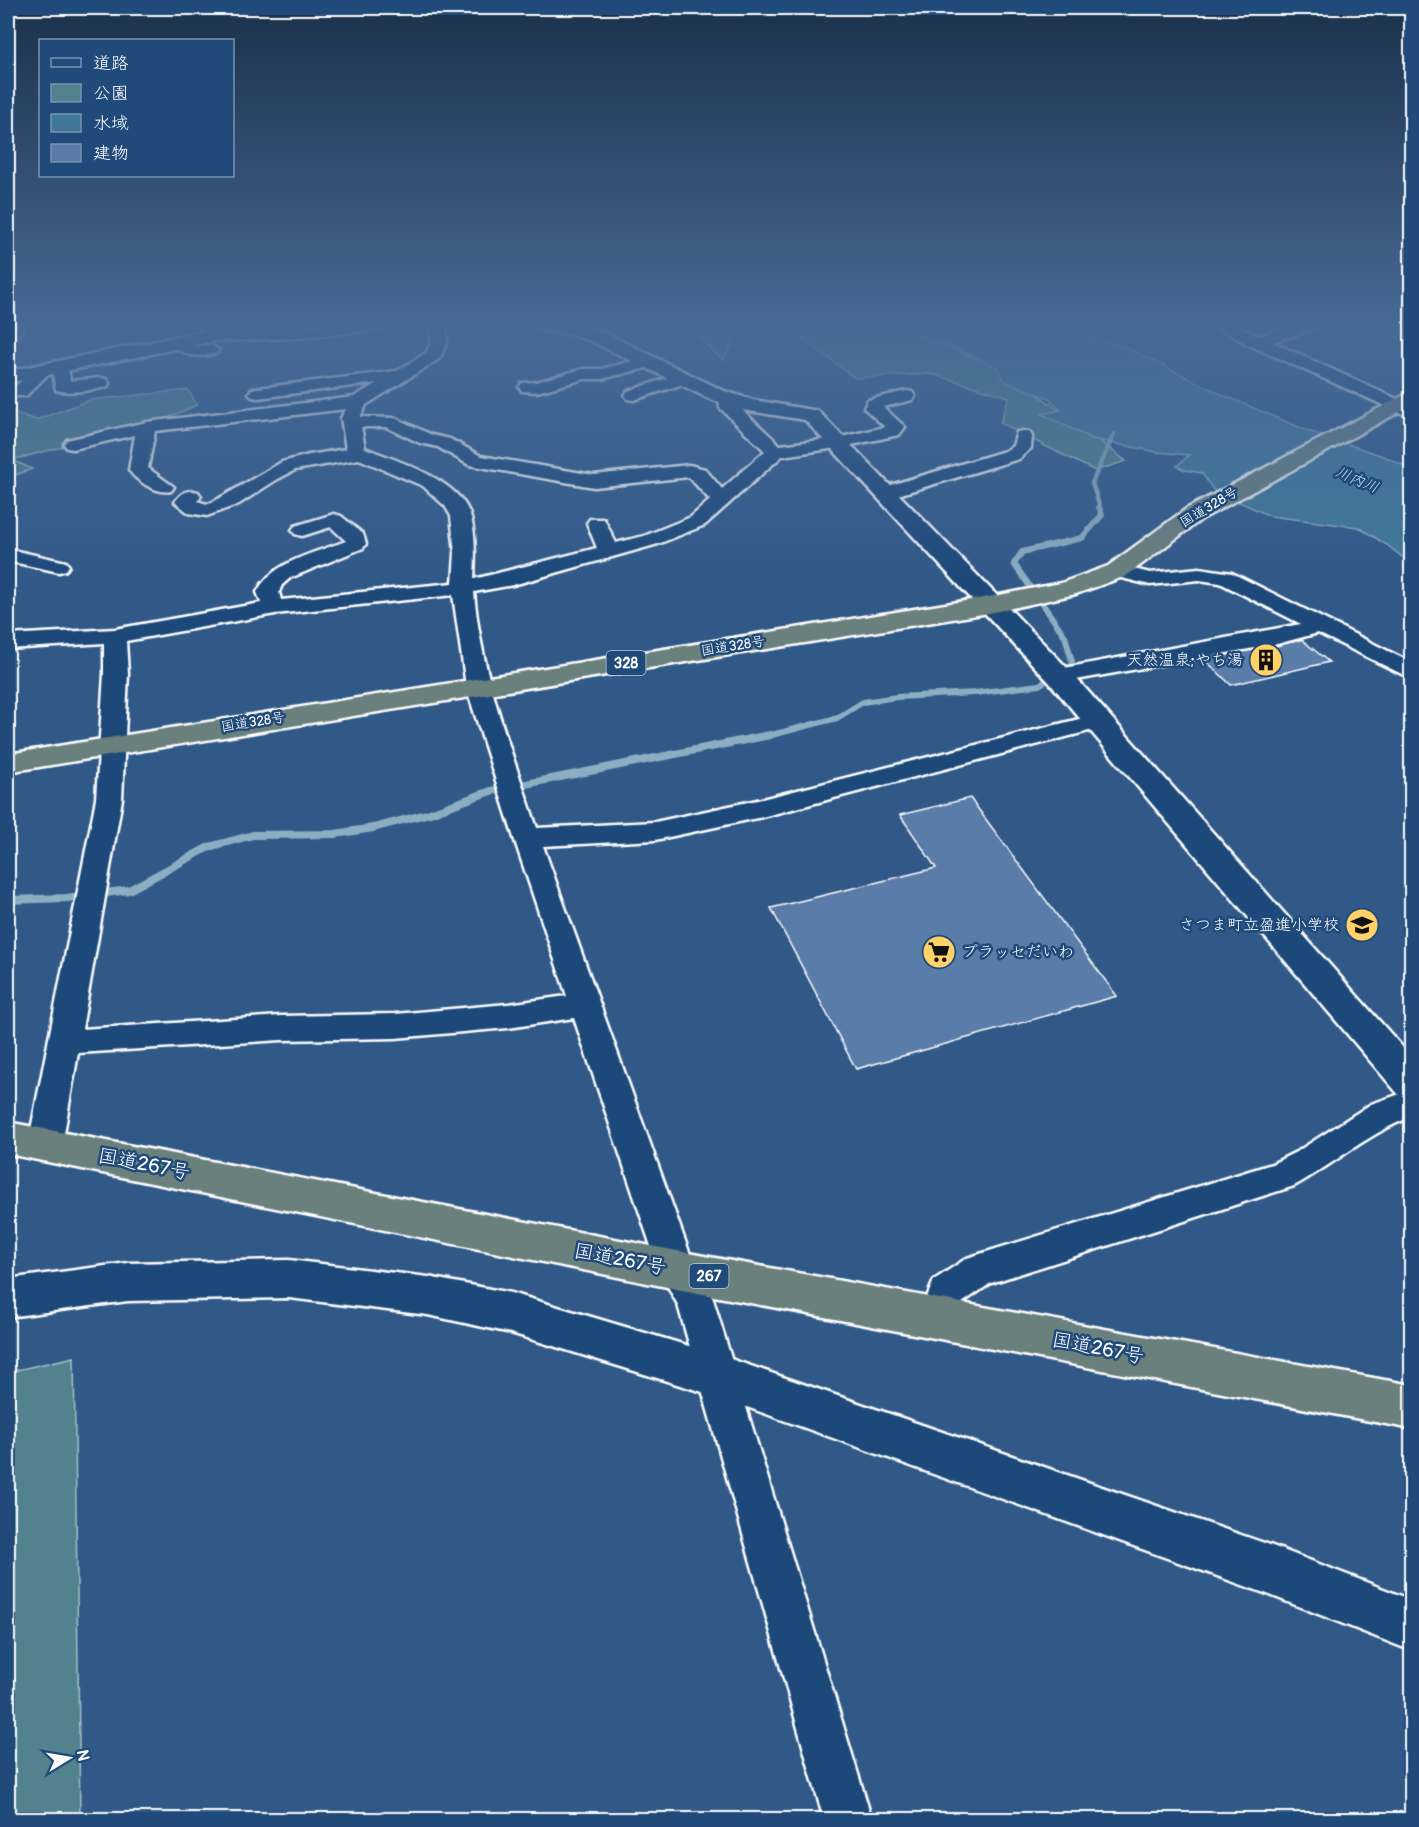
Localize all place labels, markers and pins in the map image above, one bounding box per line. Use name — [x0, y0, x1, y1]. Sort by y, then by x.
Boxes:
building icon: 天然温泉;やち湯 — [1248, 642, 1284, 678]
place label: 天然温泉;やち湯 — [1127, 650, 1243, 670]
school or university icon: さつま町立盈進小学校 — [1344, 907, 1380, 943]
place label: さつま町立盈進小学校 — [1179, 915, 1339, 935]
supermarket icon: プラッセだいわ — [921, 934, 957, 970]
place label: プラッセだいわ — [962, 942, 1074, 962]

